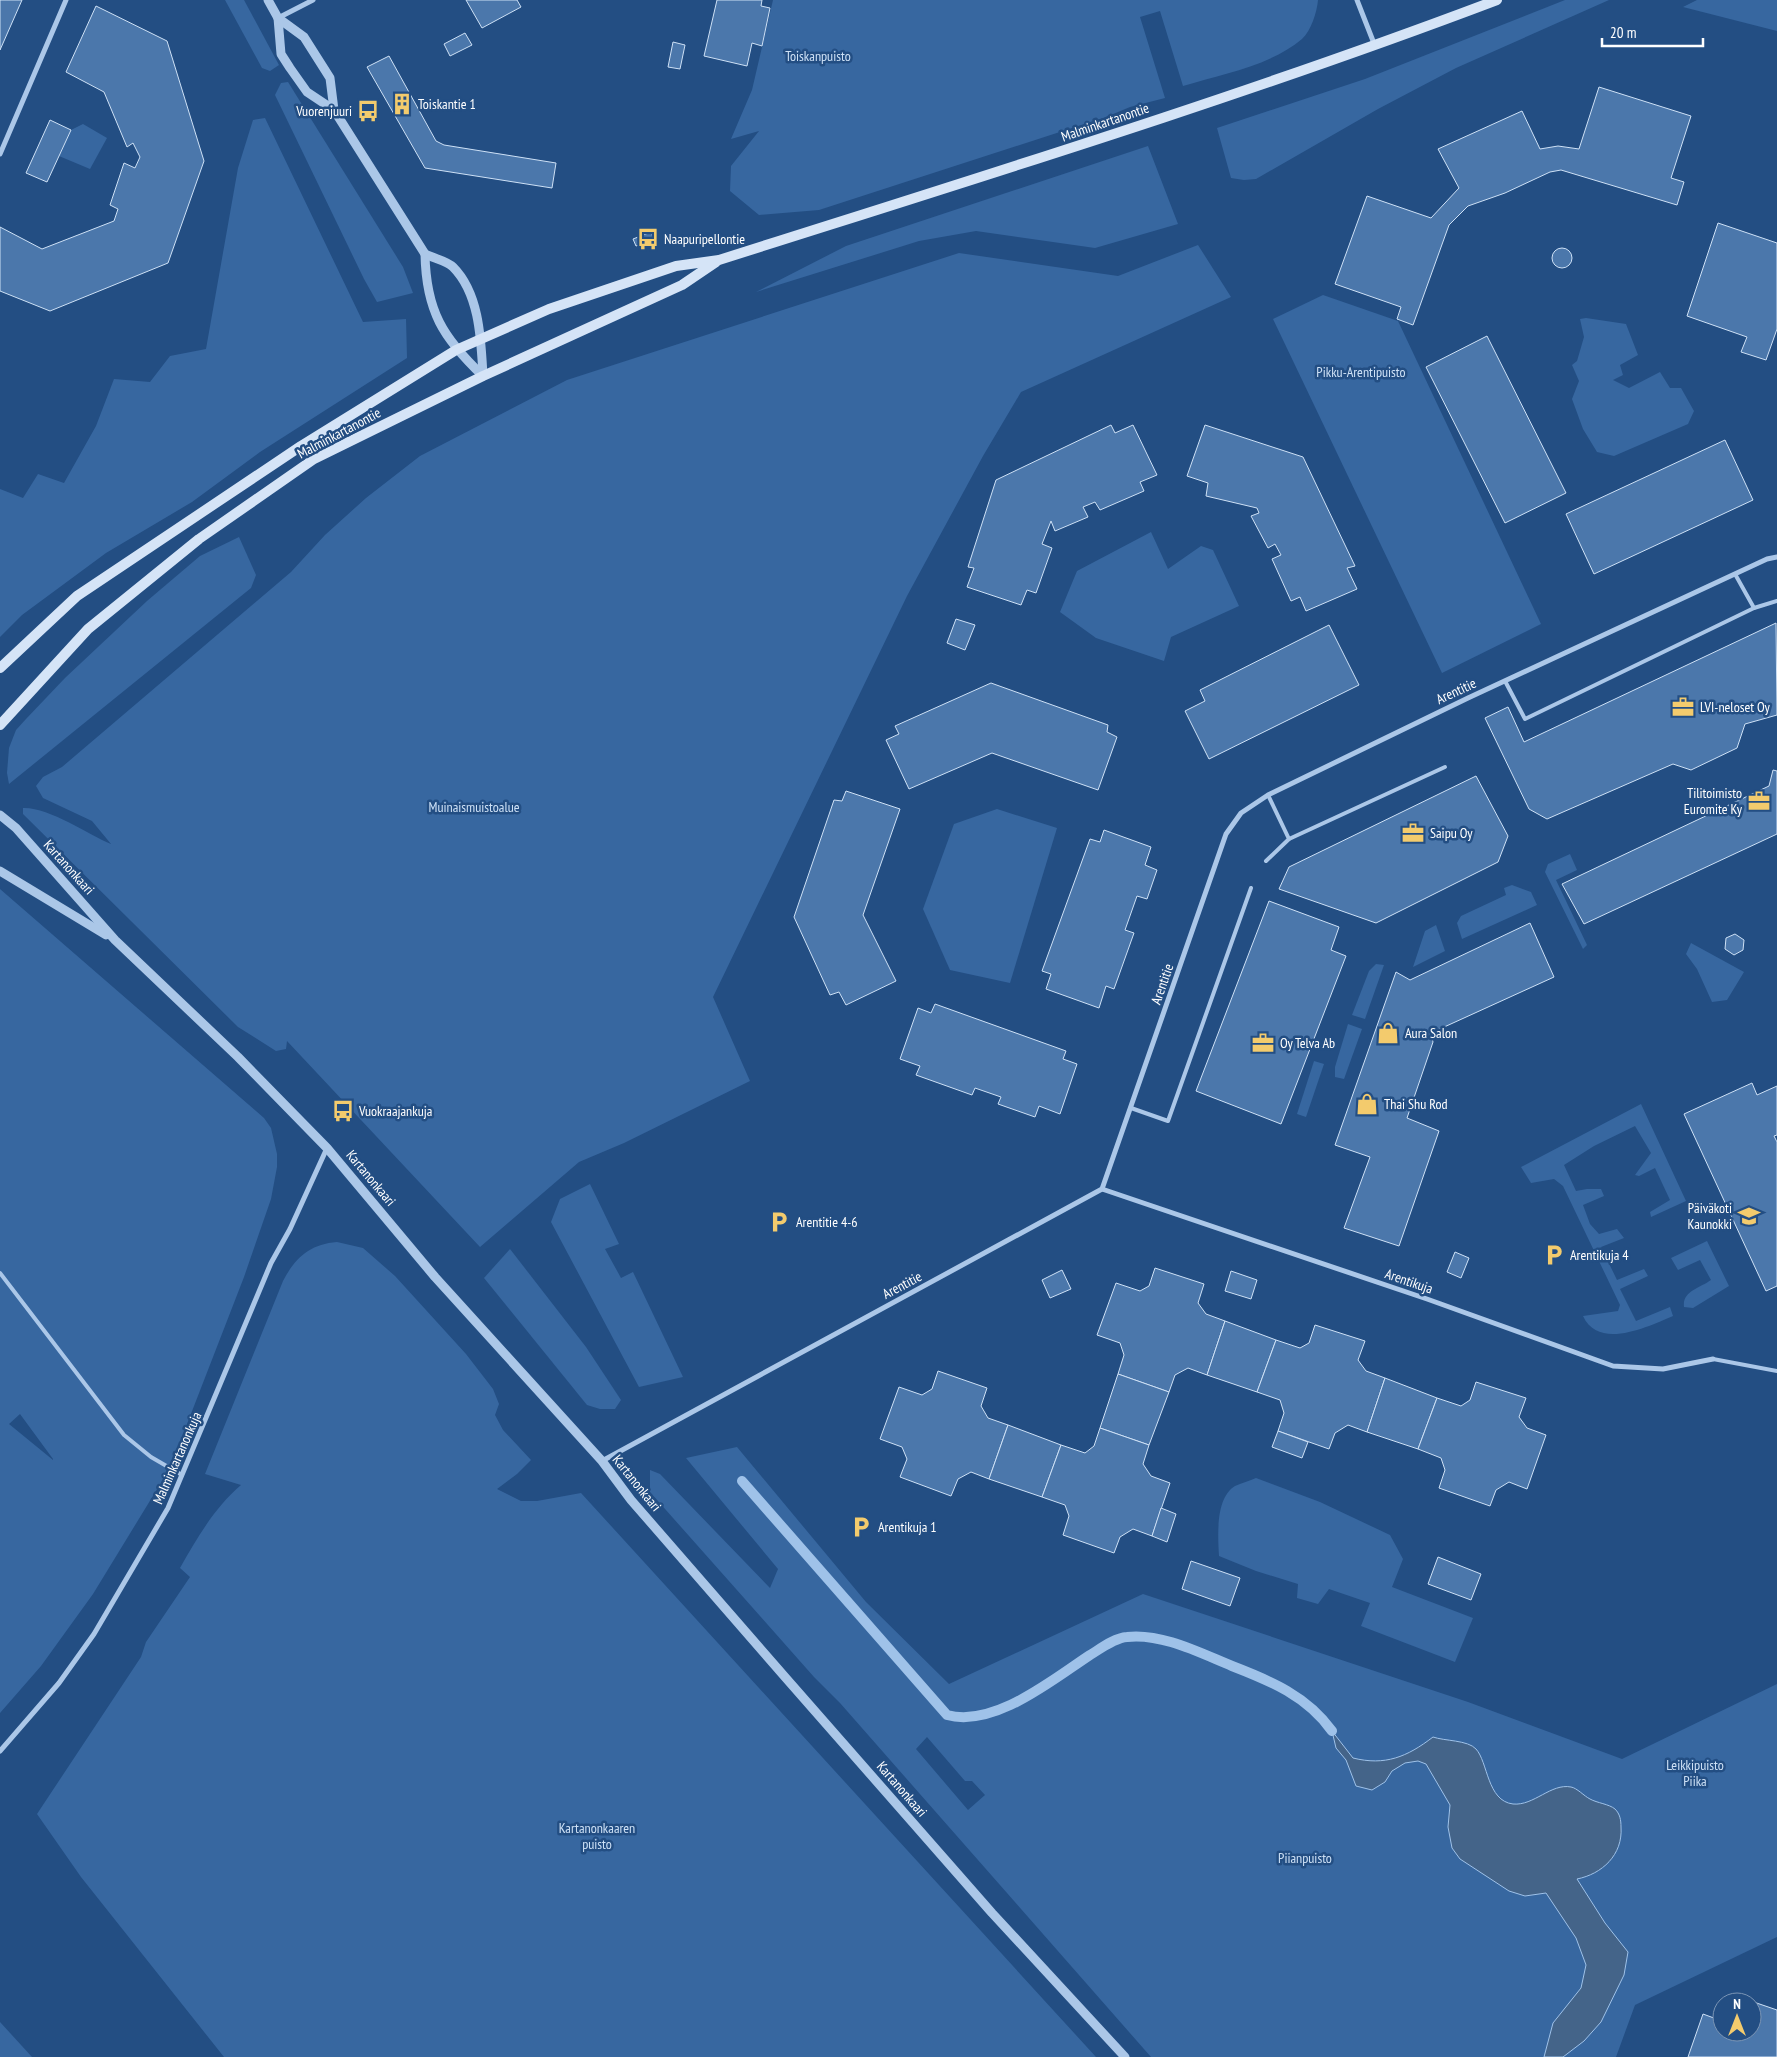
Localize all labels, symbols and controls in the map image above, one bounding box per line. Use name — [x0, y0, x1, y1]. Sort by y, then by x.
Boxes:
scale bar — [1602, 15, 1703, 47]
text: 20 m — [1610, 23, 1636, 42]
park label: Toiskanpuisto — [785, 47, 851, 65]
building icon: Toiskantie 1 — [389, 91, 415, 117]
place label: Toiskantie 1 — [418, 95, 476, 113]
bus stop icon: Vuorenjuuri — [355, 98, 381, 124]
street label: Malminkartanontie — [1059, 98, 1152, 145]
place label: Vuorenjuuri — [295, 102, 352, 120]
bus stop icon: Naapuripellontie — [635, 226, 661, 252]
place label: Naapuripellontie — [664, 230, 745, 248]
park label: Pikku-Arentipuisto — [1316, 363, 1406, 381]
street label: Malminkartanontie — [294, 403, 384, 462]
street label: Arentitie — [1433, 674, 1479, 708]
office icon: LVI-neloset Oy — [1670, 694, 1696, 720]
place label: LVI-neloset Oy — [1700, 698, 1771, 716]
place label: Tilitoimisto Euromite Ky — [1684, 784, 1743, 818]
office icon: Tilitoimisto Euromite Ky — [1746, 788, 1772, 814]
park label: Muinaismuistoalue — [428, 798, 520, 816]
office icon: Saipu Oy — [1400, 820, 1426, 846]
place label: Saipu Oy — [1430, 824, 1473, 842]
street label: Kartanonkaari — [40, 836, 98, 898]
street label: Arentitie — [1147, 961, 1177, 1007]
shop icon: Aura Salon — [1375, 1020, 1401, 1046]
place label: Aura Salon — [1405, 1024, 1457, 1042]
office icon: Oy Telva Ab — [1250, 1030, 1276, 1056]
place label: Oy Telva Ab — [1280, 1034, 1335, 1052]
shop icon: Thai Shu Rod — [1354, 1091, 1380, 1117]
place label: Thai Shu Rod — [1384, 1095, 1448, 1113]
bus stop icon: Vuokraajankuja — [330, 1098, 356, 1124]
place label: Vuokraajankuja — [358, 1102, 432, 1120]
street label: Kartanonkaari — [342, 1146, 400, 1210]
place label: Päiväkoti Kaunokki — [1688, 1199, 1732, 1233]
school or university icon: Päiväkoti Kaunokki — [1736, 1203, 1762, 1229]
parking icon: Arentitie 4-6 — [766, 1209, 792, 1235]
place label: Arentitie 4-6 — [796, 1213, 858, 1231]
parking icon: Arentikuja 4 — [1541, 1242, 1567, 1268]
place label: Arentikuja 4 — [1570, 1246, 1629, 1264]
street label: Arentikuja — [1383, 1264, 1435, 1298]
street label: Arentitie — [879, 1267, 925, 1303]
street label: Malminkartanonkuja — [149, 1409, 205, 1507]
street label: Kartanonkaari — [609, 1451, 665, 1515]
parking icon: Arentikuja 1 — [848, 1514, 874, 1540]
place label: Arentikuja 1 — [878, 1518, 937, 1536]
park label: Leikkipuisto Piika — [1666, 1756, 1724, 1790]
street label: Kartanonkaari — [873, 1758, 931, 1820]
park label: Kartanonkaaren puisto — [559, 1819, 635, 1853]
park label: Piianpuisto — [1278, 1849, 1332, 1867]
north arrow — [1712, 1992, 1762, 2042]
text: N — [1733, 1995, 1741, 2013]

